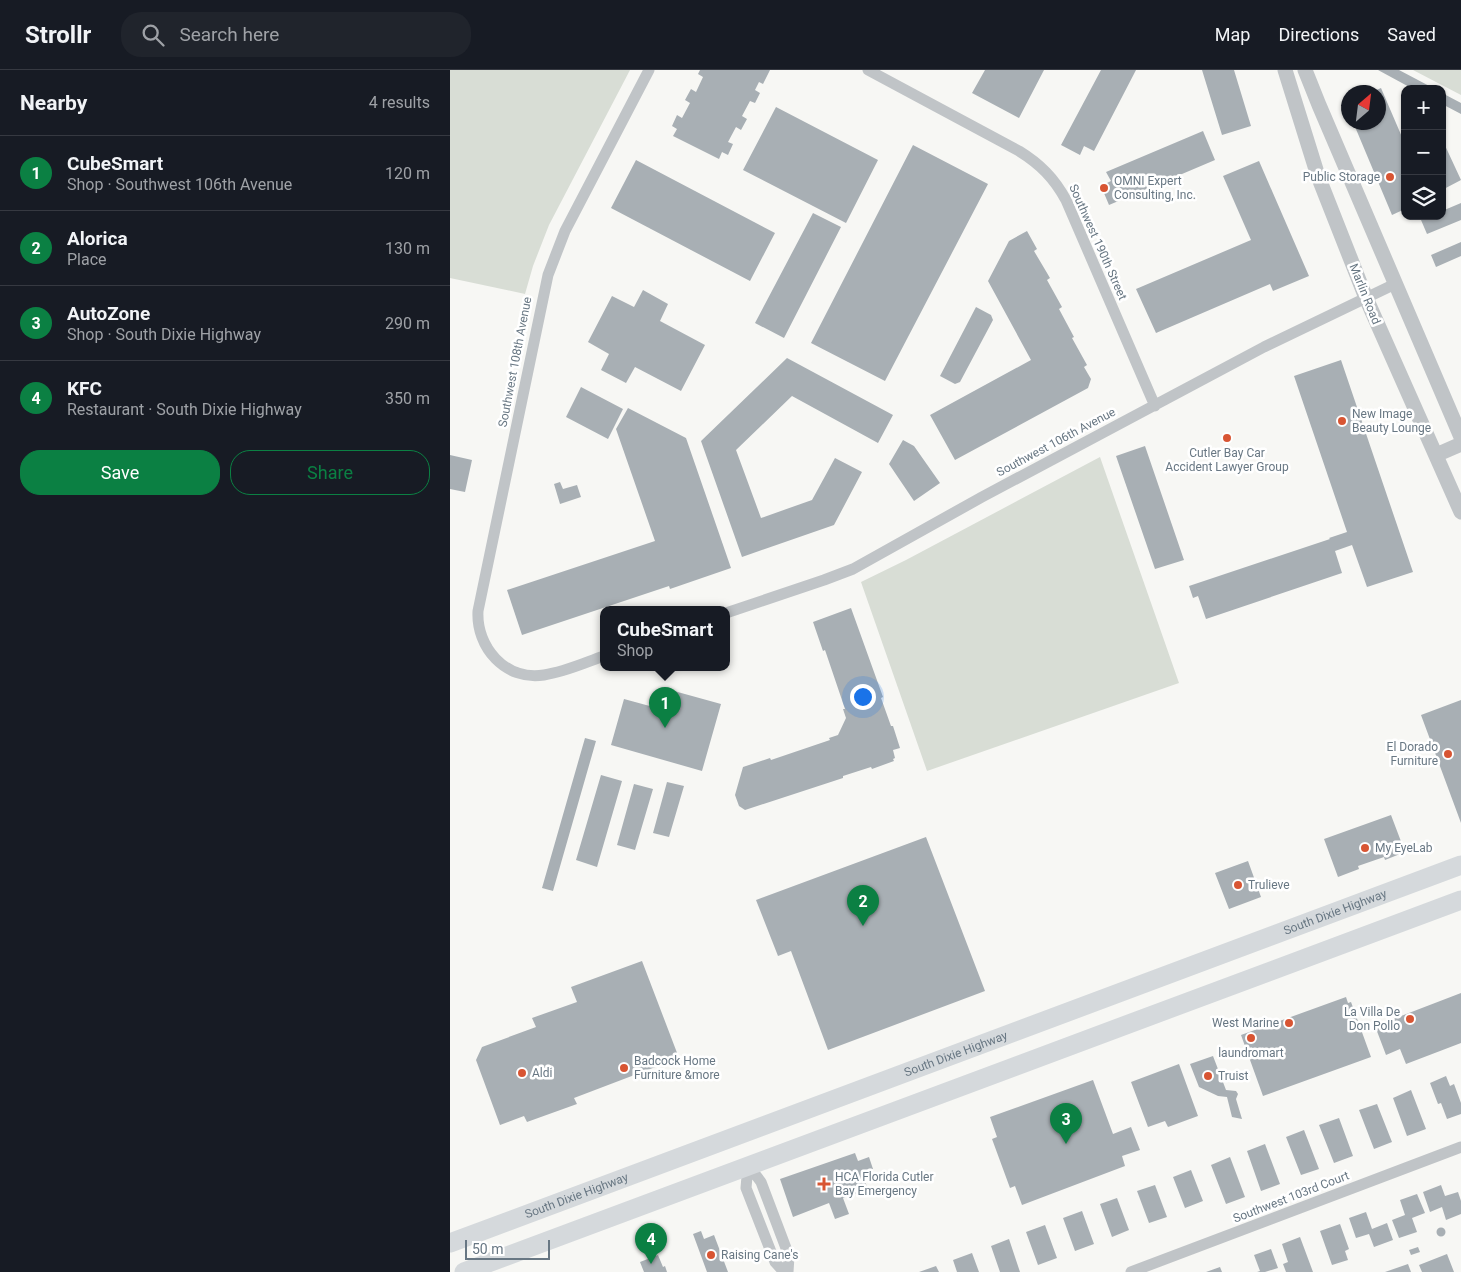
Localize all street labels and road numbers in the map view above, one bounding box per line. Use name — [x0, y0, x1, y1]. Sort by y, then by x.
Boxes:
street label: Southwest 190th Street — [1066, 182, 1130, 302]
street label: Marlin Road — [1347, 262, 1383, 326]
street label: Southwest 108th Avenue — [495, 296, 535, 428]
street label: Southwest 106th Avenue — [994, 405, 1118, 479]
street label: South Dixie Highway — [1282, 886, 1389, 938]
street label: South Dixie Highway — [902, 1028, 1010, 1080]
street label: Southwest 103rd Court — [1231, 1168, 1351, 1226]
street label: South Dixie Highway — [523, 1170, 630, 1221]

